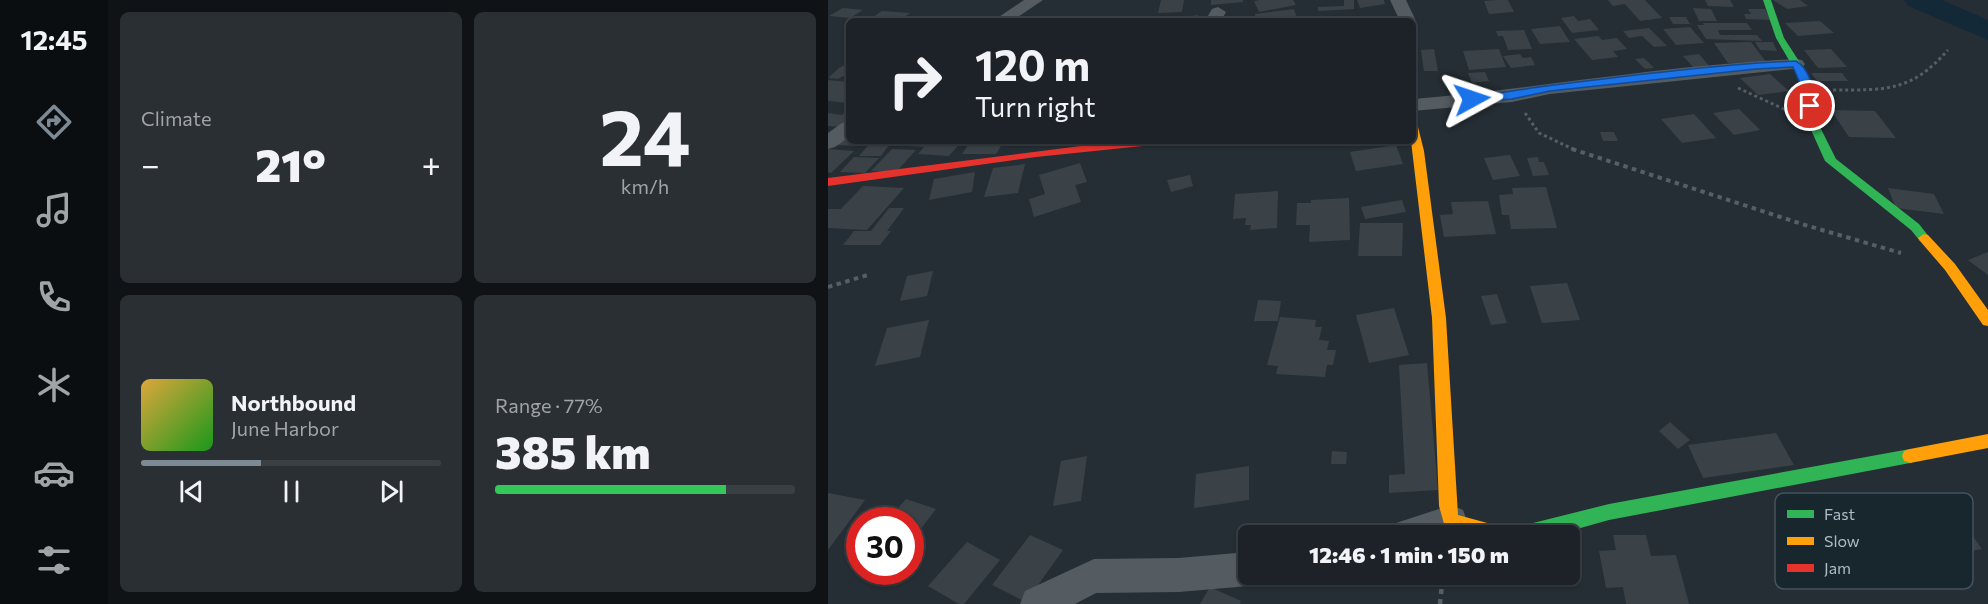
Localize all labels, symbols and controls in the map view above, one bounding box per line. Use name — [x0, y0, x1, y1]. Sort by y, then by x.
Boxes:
text: 12:45 — [20, 23, 88, 56]
text: 120 m — [975, 38, 1090, 90]
icon: right — [876, 42, 954, 120]
position arrow — [1440, 67, 1504, 131]
pin — [1784, 80, 1835, 131]
text: 24 — [599, 87, 691, 182]
icon: arrive — [1793, 89, 1826, 122]
text: Turn right — [975, 90, 1095, 123]
icon: directions — [33, 101, 75, 143]
text: Climate — [141, 106, 211, 130]
text: 21° — [255, 136, 326, 191]
text: − — [141, 143, 160, 184]
text: + — [422, 143, 441, 184]
text: km/h — [621, 174, 669, 198]
icon: music — [33, 189, 75, 231]
icon: phone — [33, 276, 75, 318]
icon: climate — [33, 364, 75, 406]
text: Northbound — [231, 389, 356, 416]
text: Range · 77% — [495, 393, 603, 417]
text: June Harbor — [231, 416, 339, 440]
text: 385 km — [495, 423, 651, 478]
icon: car — [33, 452, 75, 494]
icon: previous — [175, 475, 208, 508]
icon: pause — [275, 475, 308, 508]
icon: next — [375, 475, 408, 508]
legend — [1775, 493, 1973, 589]
text: Fast — [1824, 504, 1855, 523]
speed limit sign: 30 — [846, 507, 924, 585]
text: Slow — [1824, 531, 1860, 550]
icon: filters — [33, 539, 75, 581]
text: 12:46 · 1 min · 150 m — [1309, 541, 1509, 568]
text: Jam — [1824, 558, 1851, 577]

